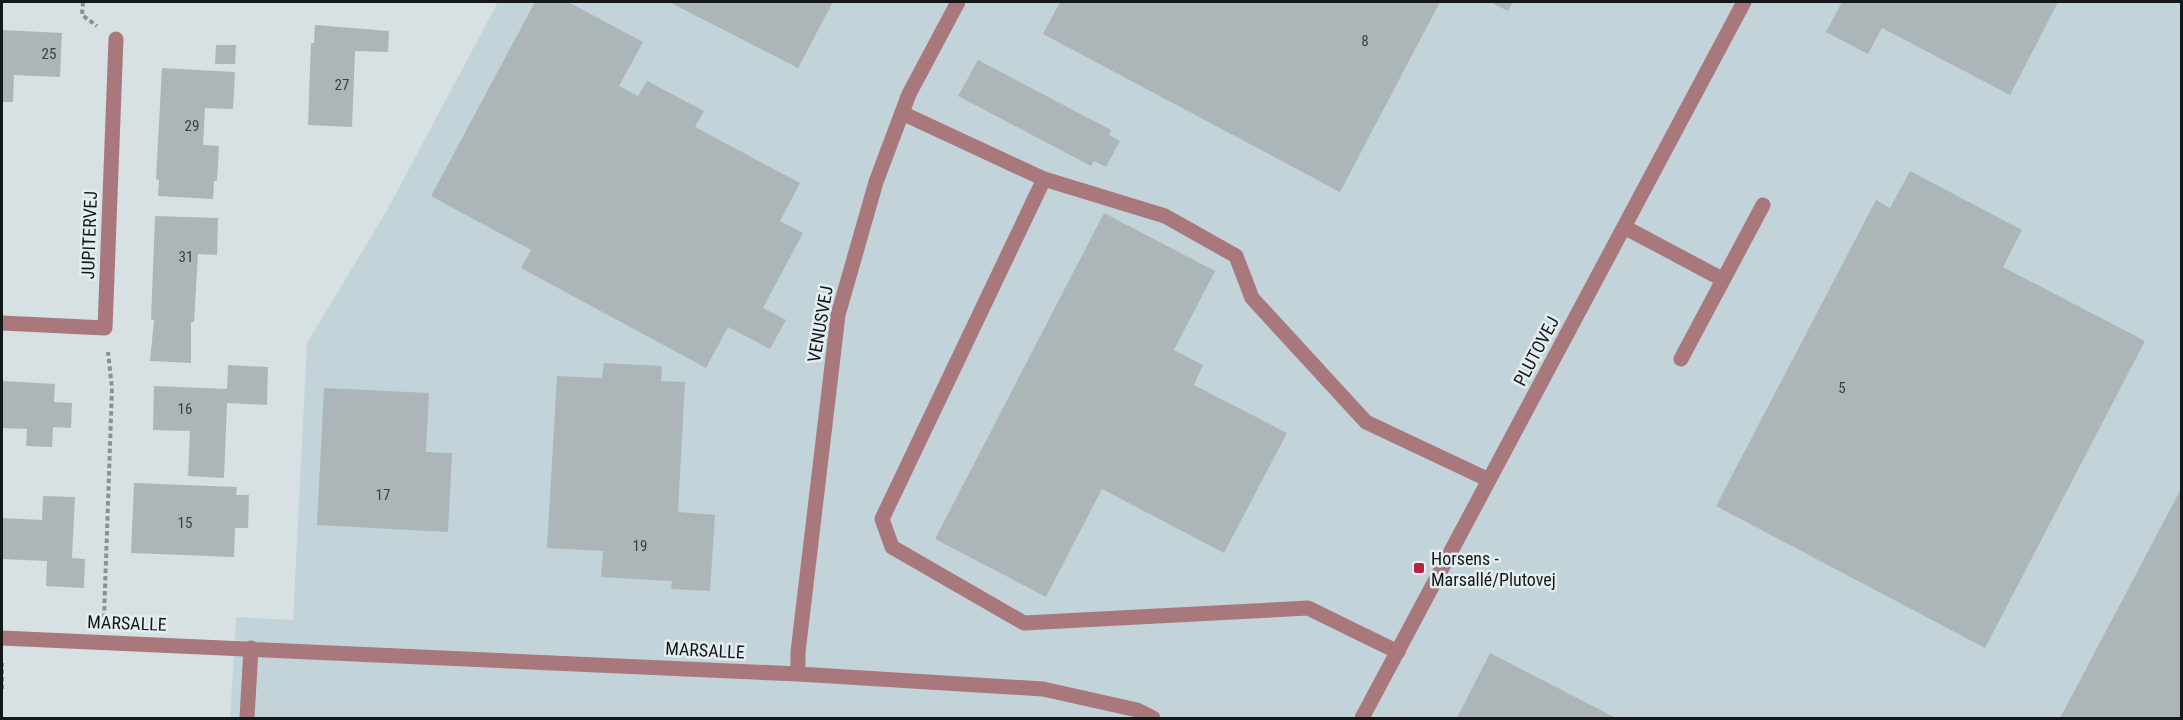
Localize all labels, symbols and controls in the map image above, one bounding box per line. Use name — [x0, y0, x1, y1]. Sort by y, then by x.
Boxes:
house number: 8 — [1361, 32, 1369, 50]
house number: 25 — [42, 45, 56, 63]
house number: 27 — [335, 76, 349, 94]
house number: 29 — [185, 117, 199, 135]
street label: JUPITERVEJ — [77, 190, 101, 280]
house number: 31 — [179, 248, 193, 266]
street label: VENUSVEJ — [803, 284, 837, 364]
street label: PLUTOVEJ — [1509, 313, 1563, 389]
house number: 5 — [1838, 379, 1846, 397]
house number: 16 — [178, 400, 192, 418]
house number: 17 — [376, 486, 390, 504]
house number: 15 — [178, 514, 192, 532]
house number: 19 — [633, 537, 647, 555]
place label: Horsens - Marsallé/Plutovej — [1431, 548, 1556, 590]
marker: Horsens - Marsallé/Plutovej — [1412, 561, 1426, 575]
street label: MARSALLE — [87, 611, 167, 635]
street label: MARSALLE — [665, 637, 745, 663]

